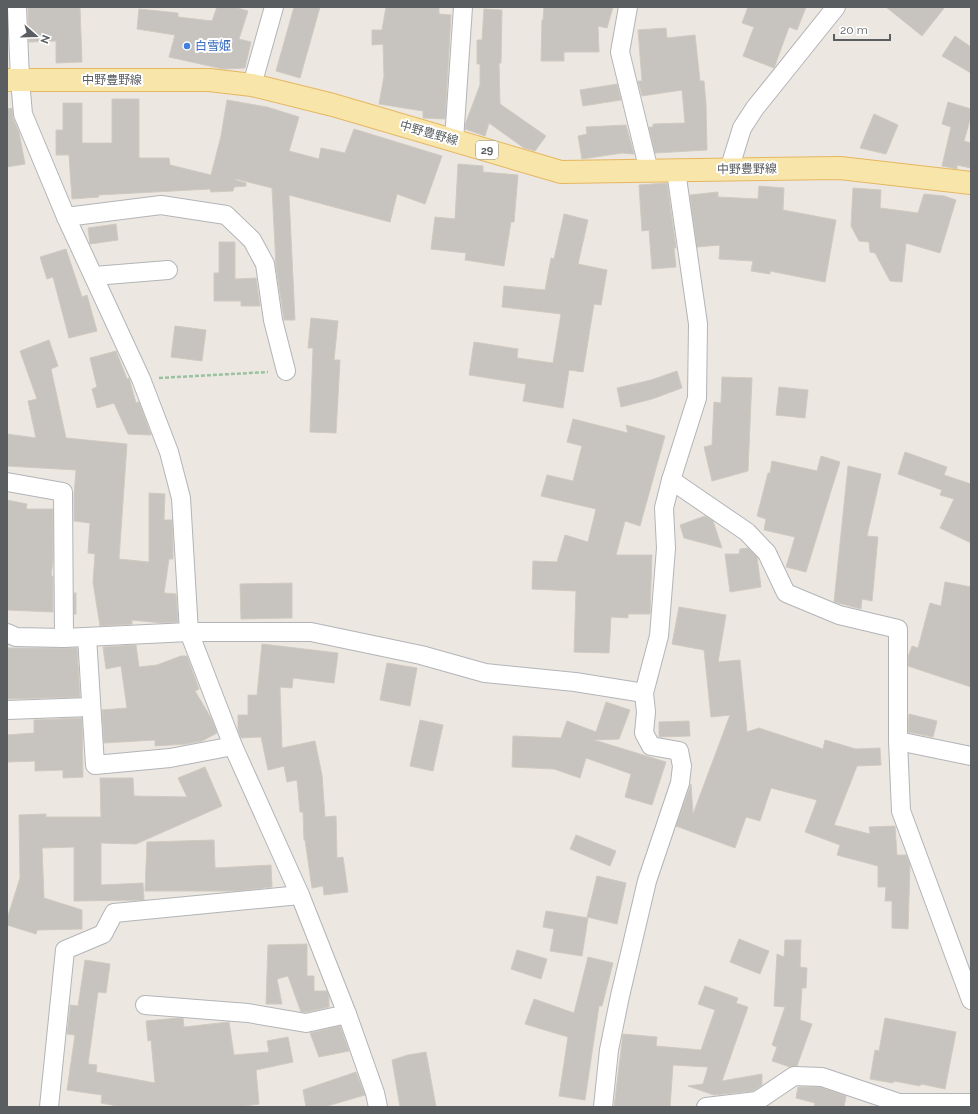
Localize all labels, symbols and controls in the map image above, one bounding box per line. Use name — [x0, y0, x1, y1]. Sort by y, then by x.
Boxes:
north arrow — [16, 16, 56, 56]
scale bar — [834, 16, 890, 42]
text: 20 m — [840, 23, 868, 37]
text: N — [37, 33, 52, 45]
place label: 白雪姫 — [195, 39, 231, 53]
marker: 白雪姫 — [182, 41, 192, 51]
street label: 中野豊野線 — [82, 73, 142, 87]
street label: 中野豊野線 — [398, 118, 460, 148]
road number: 29 — [476, 141, 498, 159]
street label: 中野豊野線 — [717, 161, 777, 177]

